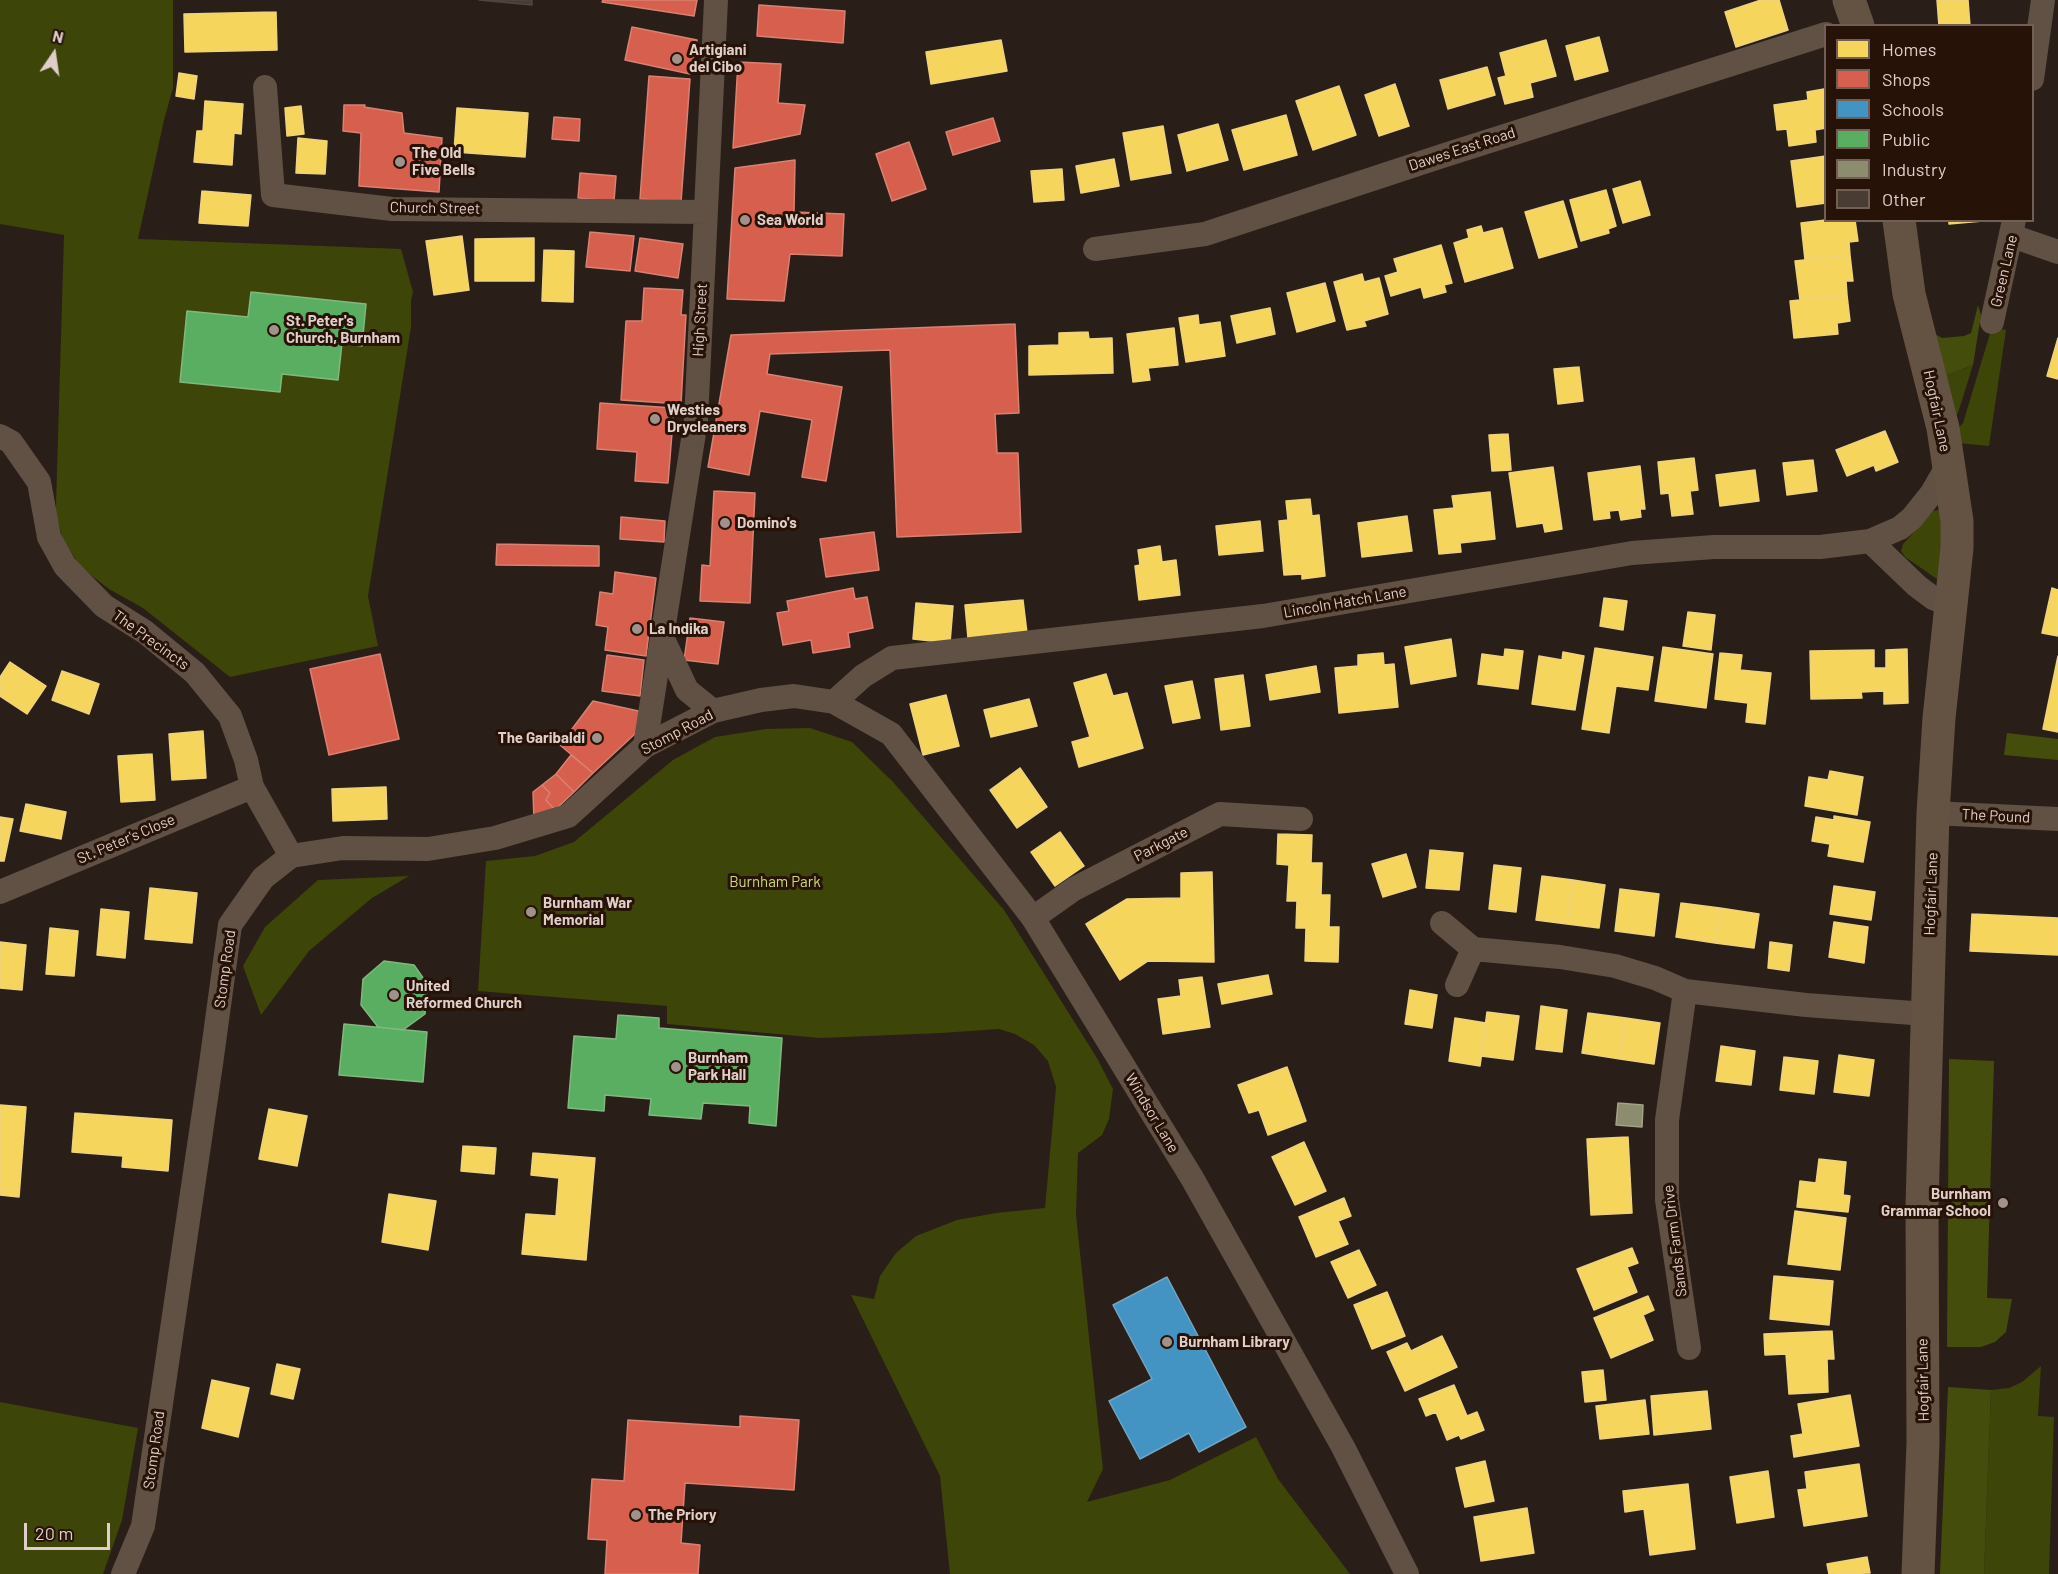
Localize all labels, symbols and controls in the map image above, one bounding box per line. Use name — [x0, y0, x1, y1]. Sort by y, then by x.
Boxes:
north arrow — [24, 24, 84, 84]
legend — [1824, 24, 2034, 222]
text: N — [51, 26, 65, 46]
text: Homes — [1882, 38, 1936, 60]
place label: Artigiani del Cibo — [689, 41, 747, 76]
marker: Artigiani del Cibo — [670, 52, 684, 66]
text: Shops — [1882, 68, 1931, 90]
text: Schools — [1882, 98, 1944, 120]
street label: Dawes East Road — [1406, 123, 1518, 175]
text: Public — [1882, 128, 1930, 150]
place label: The Old Five Bells — [412, 144, 475, 179]
marker: The Old Five Bells — [393, 155, 407, 169]
text: Industry — [1882, 158, 1946, 180]
text: Other — [1882, 188, 1925, 210]
street label: Church Street — [390, 198, 480, 218]
place label: Sea World — [757, 211, 823, 229]
marker: Sea World — [738, 213, 752, 227]
street label: Green Lane — [1987, 233, 2021, 309]
street label: High Street — [689, 283, 711, 357]
place label: St. Peter's Church, Burnham — [286, 312, 400, 347]
marker: St. Peter's Church, Burnham — [267, 323, 281, 337]
street label: Hogfair Lane — [1920, 368, 1954, 454]
place label: Westies Drycleaners — [667, 401, 746, 436]
marker: Westies Drycleaners — [648, 412, 662, 426]
place label: Domino's — [737, 514, 797, 532]
marker: Domino's — [718, 516, 732, 530]
street label: Lincoln Hatch Lane — [1282, 582, 1408, 622]
street label: The Precincts — [109, 606, 193, 674]
place label: La Indika — [649, 620, 709, 638]
marker: La Indika — [630, 622, 644, 636]
street label: Stomp Road — [638, 706, 716, 758]
place label: The Garibaldi — [498, 729, 585, 747]
marker: The Garibaldi — [590, 731, 604, 745]
street label: The Pound — [1961, 805, 2031, 827]
street label: St. Peter's Close — [74, 810, 178, 868]
street label: Parkgate — [1131, 823, 1191, 865]
street label: Hogfair Lane — [1921, 852, 1941, 936]
park label: Burnham Park — [729, 873, 821, 891]
place label: Burnham War Memorial — [543, 894, 632, 929]
marker: Burnham War Memorial — [524, 905, 538, 919]
street label: Stomp Road — [211, 929, 239, 1009]
place label: United Reformed Church — [406, 977, 522, 1012]
marker: United Reformed Church — [387, 988, 401, 1002]
place label: Burnham Park Hall — [688, 1049, 748, 1084]
marker: Burnham Park Hall — [669, 1060, 683, 1074]
street label: Windsor Lane — [1121, 1070, 1183, 1156]
street label: Sands Farm Drive — [1659, 1184, 1691, 1298]
place label: Burnham Grammar School — [1881, 1185, 1991, 1220]
marker: Burnham Grammar School — [1996, 1196, 2010, 1210]
place label: Burnham Library — [1179, 1333, 1290, 1351]
marker: Burnham Library — [1160, 1335, 1174, 1349]
street label: Hogfair Lane — [1913, 1338, 1933, 1422]
street label: Stomp Road — [140, 1410, 168, 1490]
place label: The Priory — [648, 1506, 716, 1524]
marker: The Priory — [629, 1508, 643, 1522]
scale bar — [27, 1511, 112, 1549]
text: 20 m — [35, 1522, 73, 1544]

